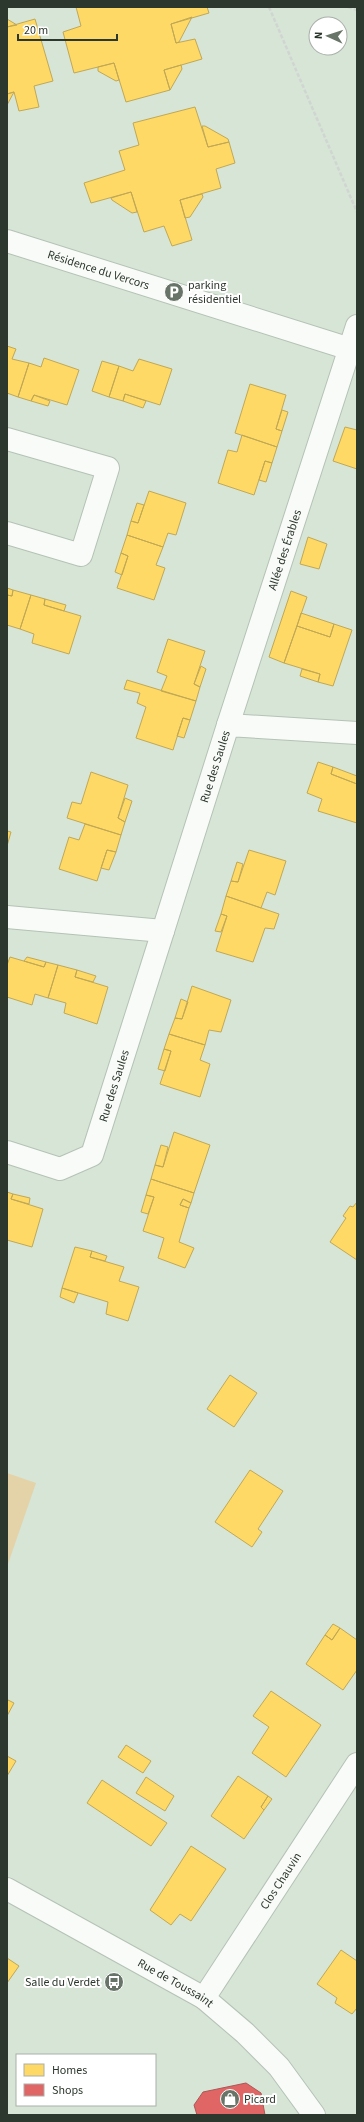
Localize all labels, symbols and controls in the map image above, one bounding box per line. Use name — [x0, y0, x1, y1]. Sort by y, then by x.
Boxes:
scale bar — [18, 16, 117, 42]
north arrow — [308, 16, 348, 56]
text: 20 m — [24, 22, 48, 39]
text: N — [311, 31, 326, 40]
street label: Résidence du Vercors — [45, 246, 152, 294]
place label: parking résidentiel — [188, 277, 241, 308]
parking icon: parking résidentiel — [163, 281, 185, 303]
street label: Allée des Érables — [264, 507, 306, 593]
street label: Rue des Saules — [196, 728, 234, 805]
street label: Rue des Saules — [94, 1048, 133, 1124]
street label: Clos Chauvin — [256, 1849, 306, 1913]
street label: Rue de Toussaint — [135, 1954, 217, 2011]
bus stop icon: Salle du Verdet — [103, 1971, 125, 1993]
place label: Salle du Verdet — [25, 1974, 100, 1991]
legend — [16, 2054, 156, 2106]
text: Homes — [52, 2062, 87, 2079]
text: Shops — [52, 2082, 83, 2099]
shop icon: Picard — [219, 2088, 241, 2110]
place label: Picard — [244, 2091, 276, 2108]

